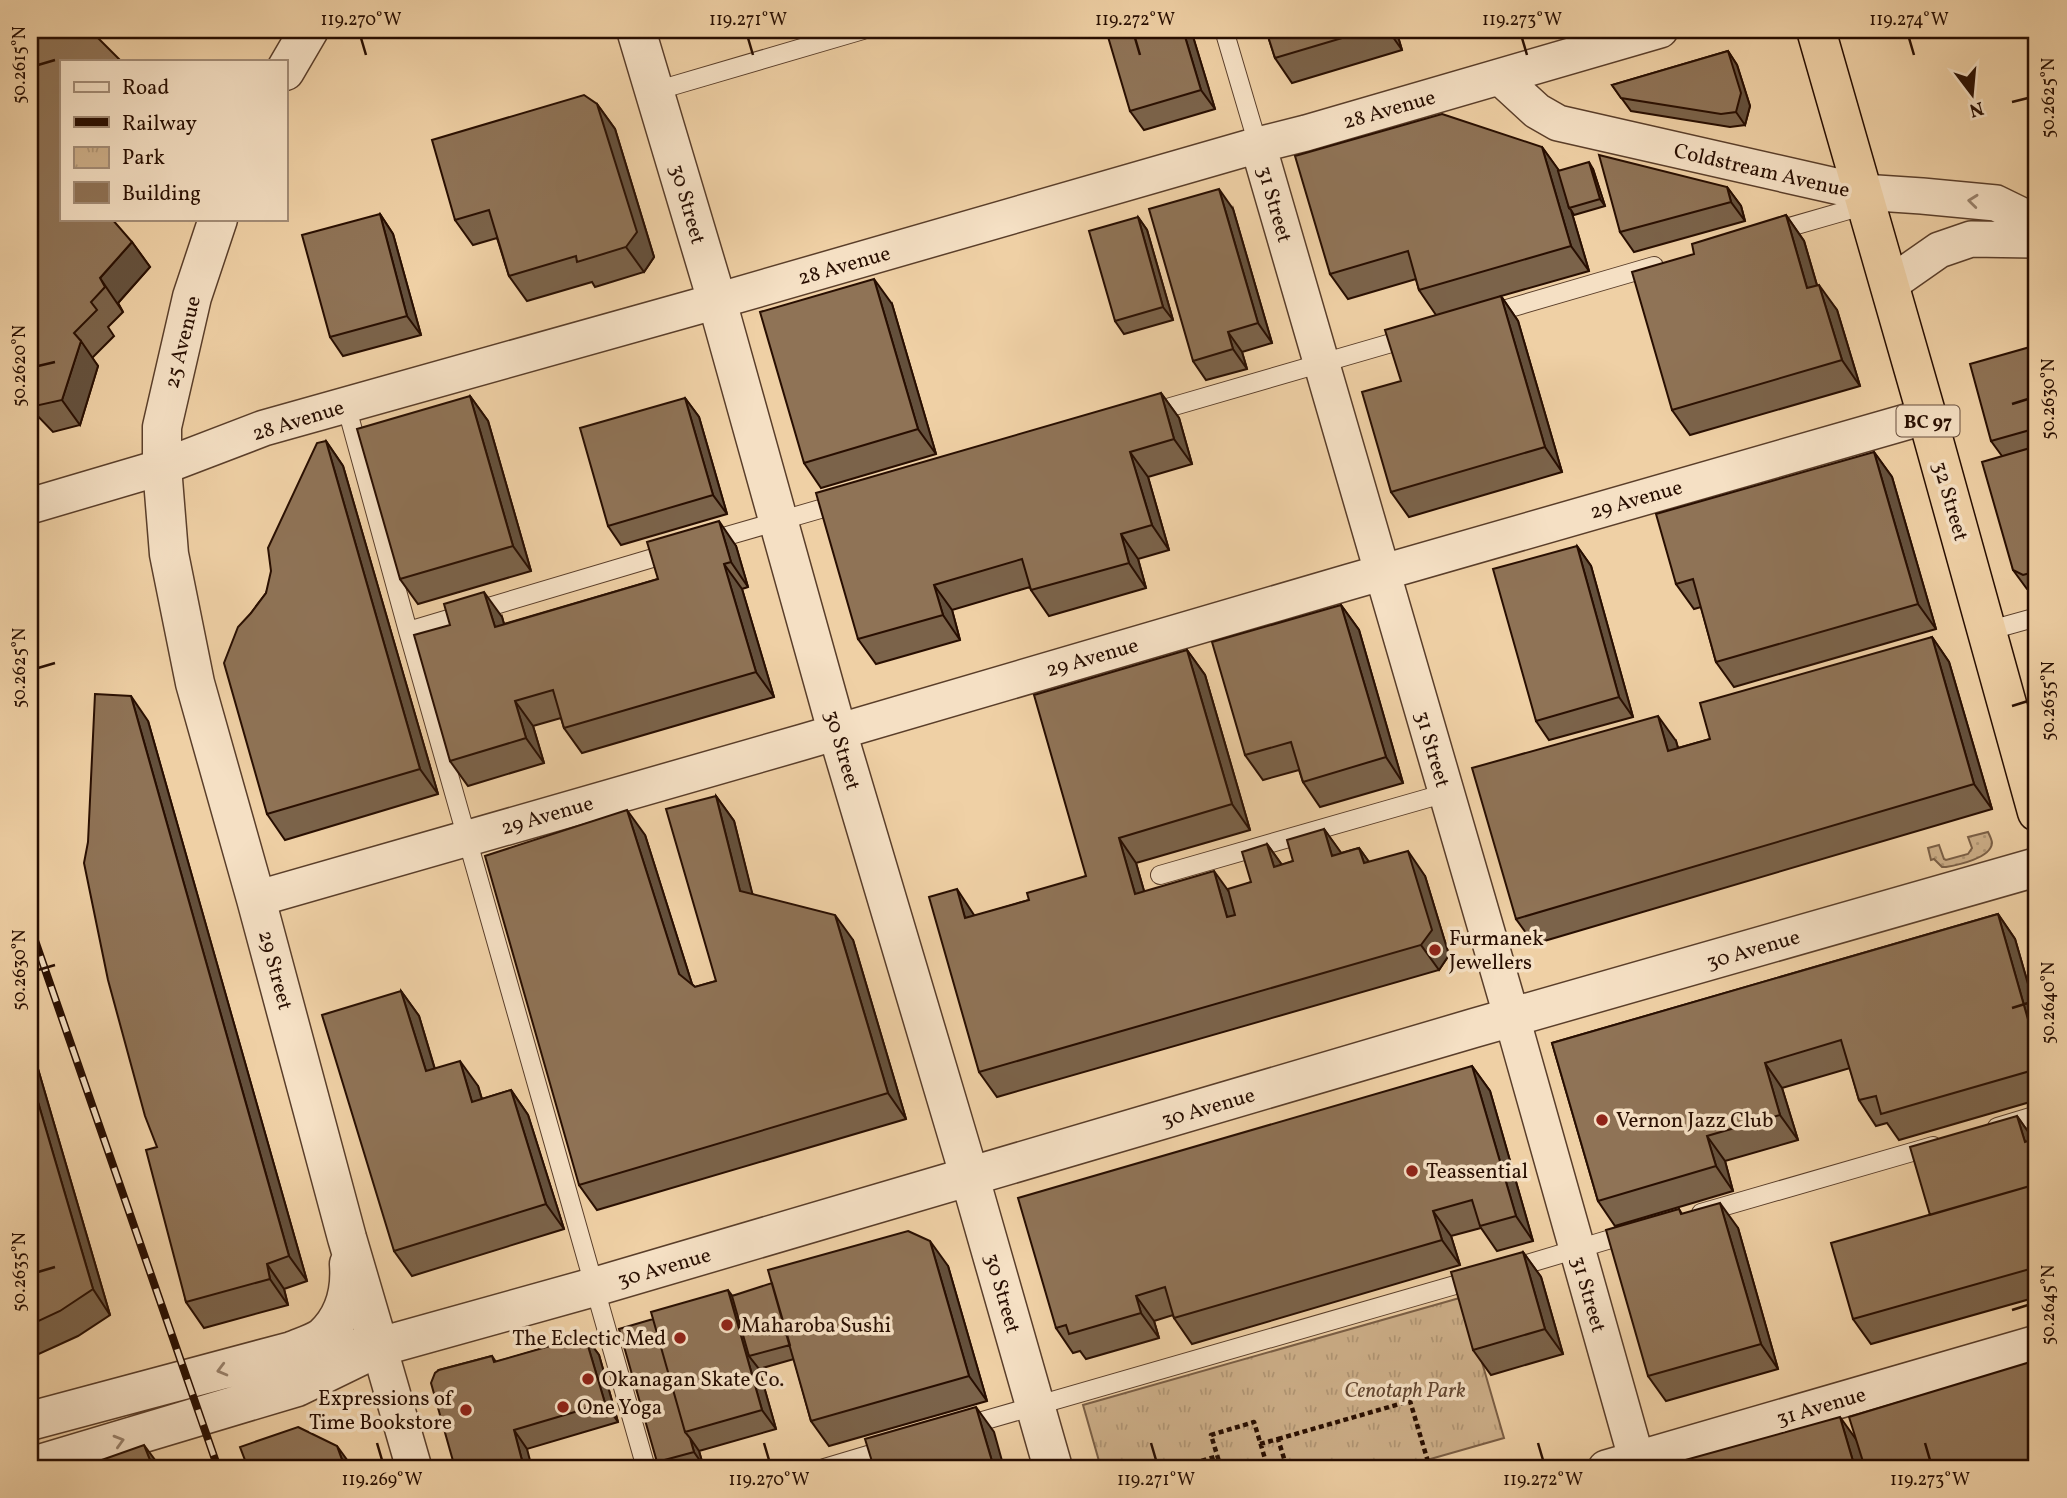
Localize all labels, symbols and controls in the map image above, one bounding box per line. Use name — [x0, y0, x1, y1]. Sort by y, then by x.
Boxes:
text: 119.270°W — [321, 8, 401, 33]
text: 119.271°W — [709, 8, 787, 33]
text: 119.272°W — [1095, 8, 1175, 33]
text: 119.273°W — [1482, 8, 1562, 33]
text: 119.274°W — [1869, 8, 1949, 33]
text: 50.2615°N — [8, 26, 33, 104]
text: 50.2625°N — [2037, 58, 2062, 138]
legend — [60, 60, 287, 220]
north arrow — [1938, 60, 2008, 130]
text: Road — [122, 74, 169, 103]
street label: 28 Avenue — [1340, 83, 1439, 137]
text: N — [1966, 94, 1986, 123]
text: Railway — [122, 110, 198, 139]
street label: Coldstream Avenue — [1671, 137, 1853, 206]
text: Park — [122, 144, 165, 173]
street label: 30 Street — [661, 161, 712, 248]
street label: 31 Street — [1249, 163, 1298, 246]
text: Building — [122, 180, 201, 209]
one-way arrow — [1968, 194, 1979, 209]
street label: 28 Avenue — [795, 239, 894, 293]
street label: 25 Avenue — [158, 293, 209, 392]
text: 50.2620°N — [8, 325, 33, 407]
text: 50.2630°N — [2037, 358, 2062, 440]
street label: 28 Avenue — [249, 394, 348, 449]
road number: BC 97 — [1896, 406, 1960, 436]
street label: 32 Street — [1924, 458, 1975, 544]
street label: 29 Avenue — [1587, 473, 1686, 527]
text: 50.2625°N — [8, 628, 33, 708]
street label: 29 Avenue — [1043, 631, 1142, 685]
text: 50.2635°N — [2037, 661, 2062, 741]
street label: 30 Street — [816, 707, 867, 794]
street label: 31 Street — [1407, 708, 1456, 791]
street label: 29 Avenue — [498, 789, 597, 843]
street label: 30 Avenue — [1703, 923, 1804, 978]
place label: Furmanek Jewellers — [1449, 925, 1544, 978]
street label: 29 Street — [250, 927, 299, 1013]
text: 50.2630°N — [8, 929, 33, 1011]
marker: Furmanek Jewellers — [1427, 942, 1443, 958]
text: 50.2640°N — [2037, 962, 2062, 1044]
street label: 30 Avenue — [1158, 1081, 1259, 1136]
place label: Vernon Jazz Club — [1616, 1107, 1774, 1136]
marker: Vernon Jazz Club — [1594, 1112, 1610, 1128]
place label: Teassential — [1426, 1158, 1528, 1187]
marker: Teassential — [1404, 1163, 1420, 1179]
text: 50.2635°N — [8, 1232, 33, 1312]
street label: 30 Avenue — [614, 1241, 715, 1296]
street label: 30 Street — [976, 1250, 1027, 1337]
street label: 31 Street — [1563, 1253, 1612, 1336]
text: 50.2645°N — [2037, 1265, 2062, 1345]
place label: Maharoba Sushi — [741, 1312, 891, 1341]
marker: Maharoba Sushi — [719, 1317, 735, 1333]
place label: The Eclectic Med — [512, 1325, 666, 1354]
marker: The Eclectic Med — [672, 1330, 688, 1346]
one-way arrow — [217, 1361, 229, 1376]
place label: Okanagan Skate Co. — [602, 1366, 784, 1395]
marker: Okanagan Skate Co. — [580, 1371, 596, 1387]
park label: Cenotaph Park — [1344, 1377, 1466, 1406]
street label: 31 Avenue — [1773, 1381, 1870, 1434]
place label: Expressions of Time Bookstore — [309, 1385, 454, 1438]
place label: One Yoga — [577, 1394, 662, 1423]
marker: One Yoga — [555, 1399, 571, 1415]
marker: Expressions of Time Bookstore — [458, 1402, 474, 1418]
one-way arrow — [112, 1434, 124, 1449]
text: 119.269°W — [342, 1468, 423, 1493]
text: 119.270°W — [729, 1468, 809, 1493]
text: 119.271°W — [1117, 1468, 1195, 1493]
text: 119.272°W — [1503, 1468, 1583, 1493]
text: 119.273°W — [1890, 1468, 1970, 1493]

